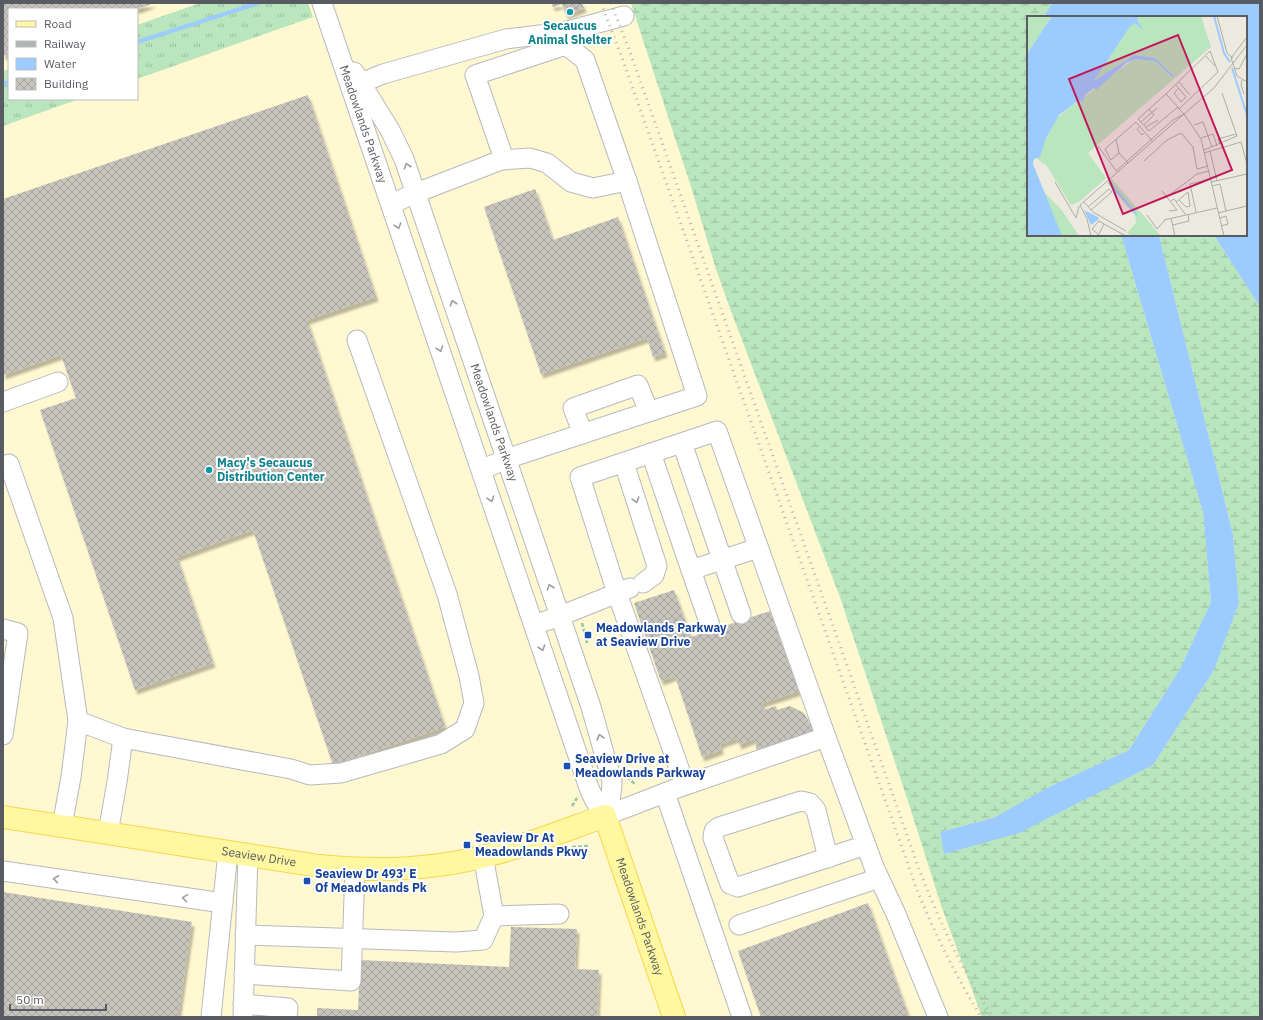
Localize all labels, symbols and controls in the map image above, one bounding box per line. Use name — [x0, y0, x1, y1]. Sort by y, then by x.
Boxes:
marker: Secaucus Animal Shelter — [565, 7, 575, 17]
legend — [8, 8, 138, 100]
text: Road — [44, 16, 72, 31]
inset map — [1027, 16, 1247, 236]
place label: Secaucus Animal Shelter — [528, 18, 612, 47]
text: Railway — [44, 36, 86, 51]
text: Water — [44, 56, 77, 71]
street label: Meadowlands Parkway — [337, 63, 391, 185]
text: Building — [44, 76, 89, 91]
one-way arrow — [403, 163, 411, 170]
one-way arrow — [394, 222, 402, 229]
one-way arrow — [449, 299, 458, 306]
one-way arrow — [435, 345, 444, 352]
street label: Meadowlands Parkway — [467, 362, 521, 483]
place label: Macy's Secaucus Distribution Center — [217, 455, 325, 484]
marker: Macy's Secaucus Distribution Center — [204, 465, 214, 475]
one-way arrow — [486, 495, 495, 502]
one-way arrow — [631, 496, 640, 503]
one-way arrow — [546, 584, 555, 591]
place label: Meadowlands Parkway at Seaview Drive — [596, 620, 727, 649]
marker: Meadowlands Parkway at Seaview Drive — [583, 630, 593, 640]
one-way arrow — [537, 645, 546, 652]
one-way arrow — [596, 734, 605, 741]
place label: Seaview Drive at Meadowlands Parkway — [575, 751, 706, 780]
marker: Seaview Drive at Meadowlands Parkway — [562, 761, 572, 771]
place label: Seaview Dr At Meadowlands Pkwy — [475, 830, 588, 859]
marker: Seaview Dr At Meadowlands Pkwy — [462, 840, 472, 850]
street label: Seaview Drive — [221, 843, 298, 869]
street label: Meadowlands Parkway — [613, 856, 667, 977]
place label: Seaview Dr 493' E Of Meadowlands Pk — [315, 866, 427, 895]
one-way arrow — [53, 875, 59, 884]
marker: Seaview Dr 493' E Of Meadowlands Pk — [302, 876, 312, 886]
one-way arrow — [182, 894, 188, 903]
scale bar — [10, 986, 106, 1012]
text: 50 m — [16, 992, 44, 1007]

